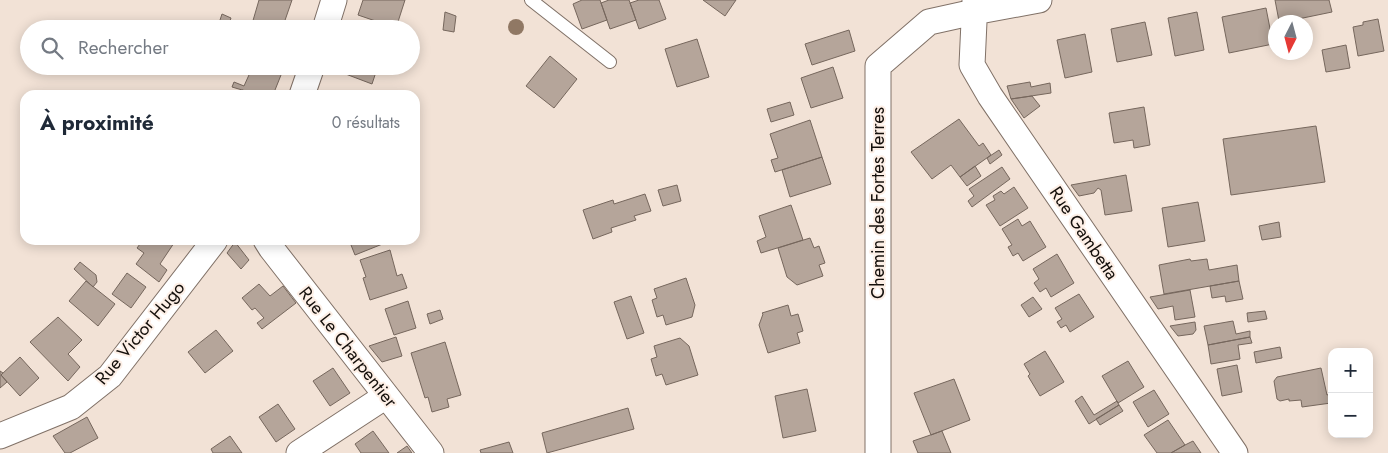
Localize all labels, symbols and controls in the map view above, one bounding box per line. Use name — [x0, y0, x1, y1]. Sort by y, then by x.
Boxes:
north arrow — [1268, 15, 1313, 60]
search box — [20, 20, 420, 75]
icon: search — [38, 34, 66, 62]
text: Rechercher — [78, 34, 169, 61]
street label: Chemin des Fortes Terres — [865, 107, 891, 299]
text: À proximité — [40, 108, 154, 138]
text: 0 résultats — [332, 111, 400, 134]
street label: Rue Gambetta — [1043, 181, 1125, 285]
street label: Rue Victor Hugo — [89, 276, 191, 390]
street label: Rue Le Charpentier — [292, 281, 404, 414]
map controls — [1328, 348, 1373, 438]
button: + — [1328, 348, 1373, 393]
button: − — [1328, 393, 1373, 438]

